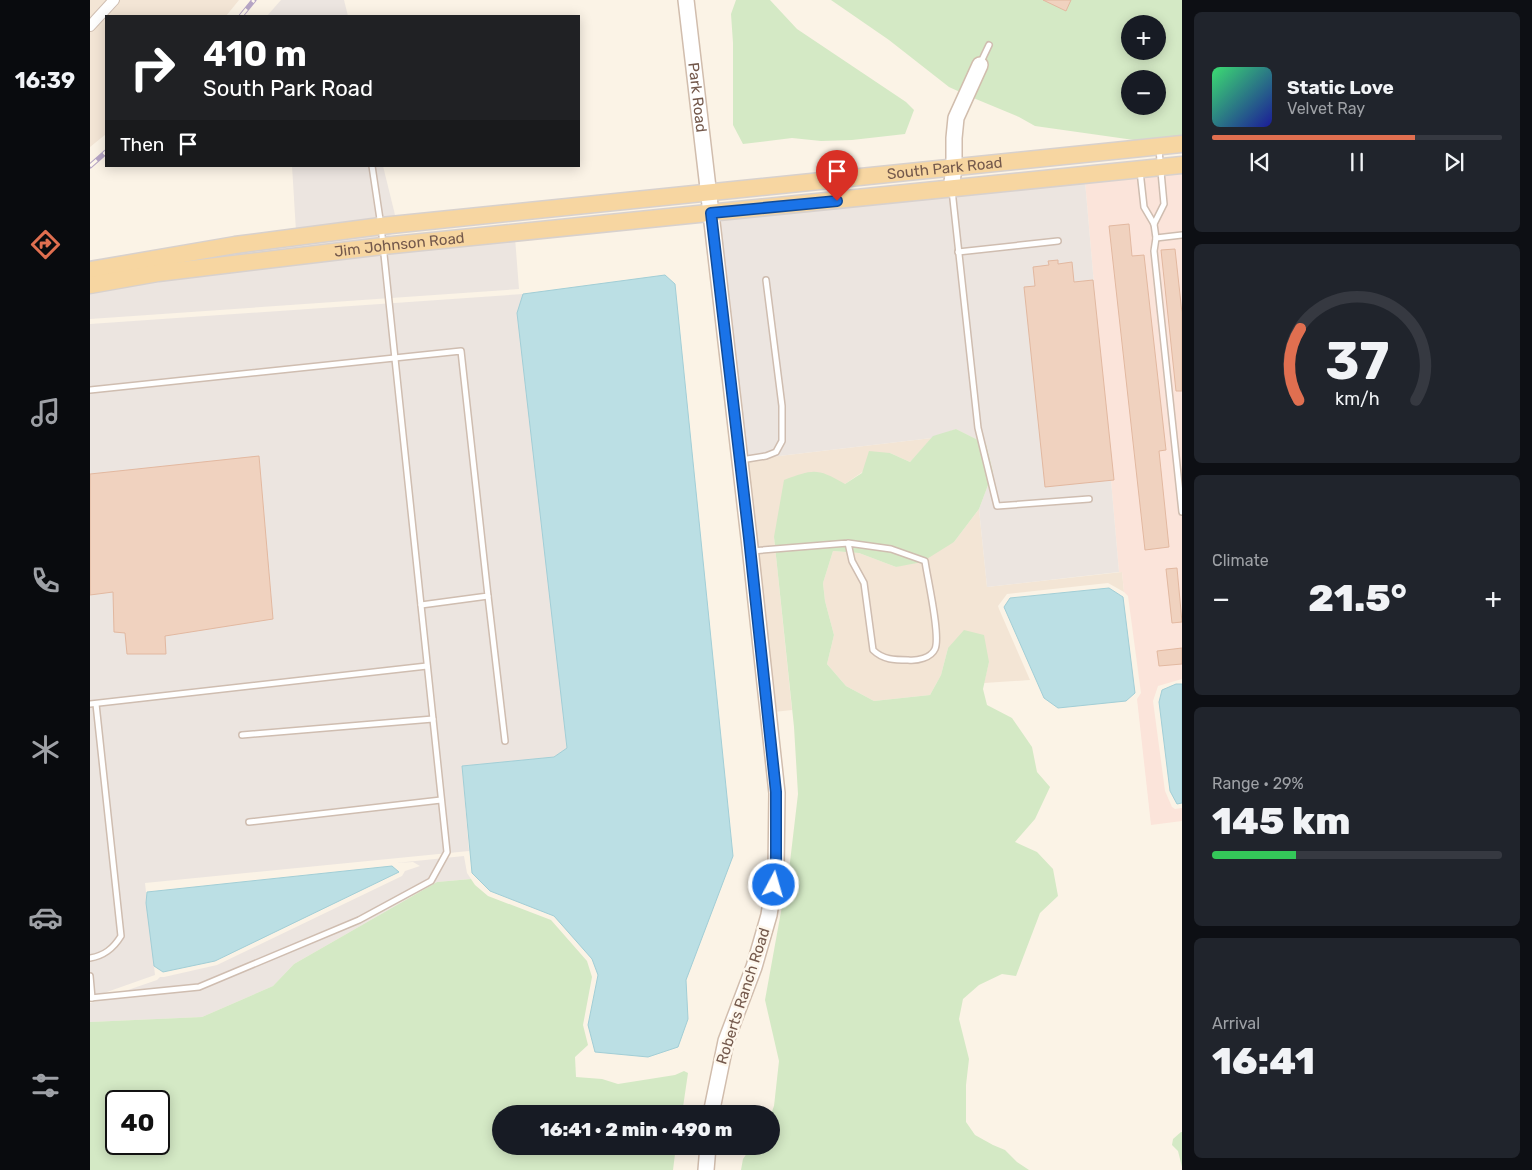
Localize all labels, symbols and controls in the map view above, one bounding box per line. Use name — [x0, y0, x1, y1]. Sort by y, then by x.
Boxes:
map controls — [1121, 15, 1166, 115]
button: + — [1121, 15, 1166, 60]
text: 410 m — [203, 33, 307, 75]
icon: right — [120, 35, 185, 100]
street label: Park Road — [684, 61, 710, 133]
text: 16:39 — [15, 67, 75, 94]
button: − — [1121, 70, 1166, 115]
text: South Park Road — [203, 75, 373, 102]
text: Static Love — [1287, 76, 1394, 99]
text: Velvet Ray — [1287, 99, 1365, 118]
icon: arrive — [174, 130, 202, 158]
text: Then — [120, 133, 164, 156]
icon: previous — [1246, 148, 1274, 176]
icon: pause — [1343, 148, 1371, 176]
icon: next — [1440, 148, 1468, 176]
pin — [816, 150, 858, 201]
street label: South Park Road — [886, 153, 1003, 183]
icon: arrive — [823, 157, 851, 185]
icon: directions — [28, 227, 63, 262]
street label: Jim Johnson Road — [333, 229, 465, 261]
text: 37 — [1325, 330, 1389, 392]
text: km/h — [1335, 388, 1379, 409]
icon: music — [28, 395, 63, 430]
text: Climate — [1212, 551, 1269, 570]
icon: phone — [28, 563, 63, 598]
text: 21.5° — [1308, 575, 1407, 621]
text: − — [1212, 582, 1230, 615]
text: + — [1485, 582, 1502, 615]
icon: climate — [28, 732, 63, 767]
text: Range · 29% — [1212, 774, 1304, 793]
text: 145 km — [1212, 798, 1351, 844]
position arrow — [747, 858, 799, 910]
icon: car — [28, 900, 63, 935]
street label: Roberts Ranch Road — [712, 926, 774, 1066]
text: Arrival — [1212, 1014, 1260, 1033]
text: 16:41 — [1212, 1038, 1315, 1084]
icon: filters — [28, 1068, 63, 1103]
speed limit sign: 40 — [105, 1090, 170, 1155]
text: 16:41 · 2 min · 490 m — [540, 1118, 732, 1141]

